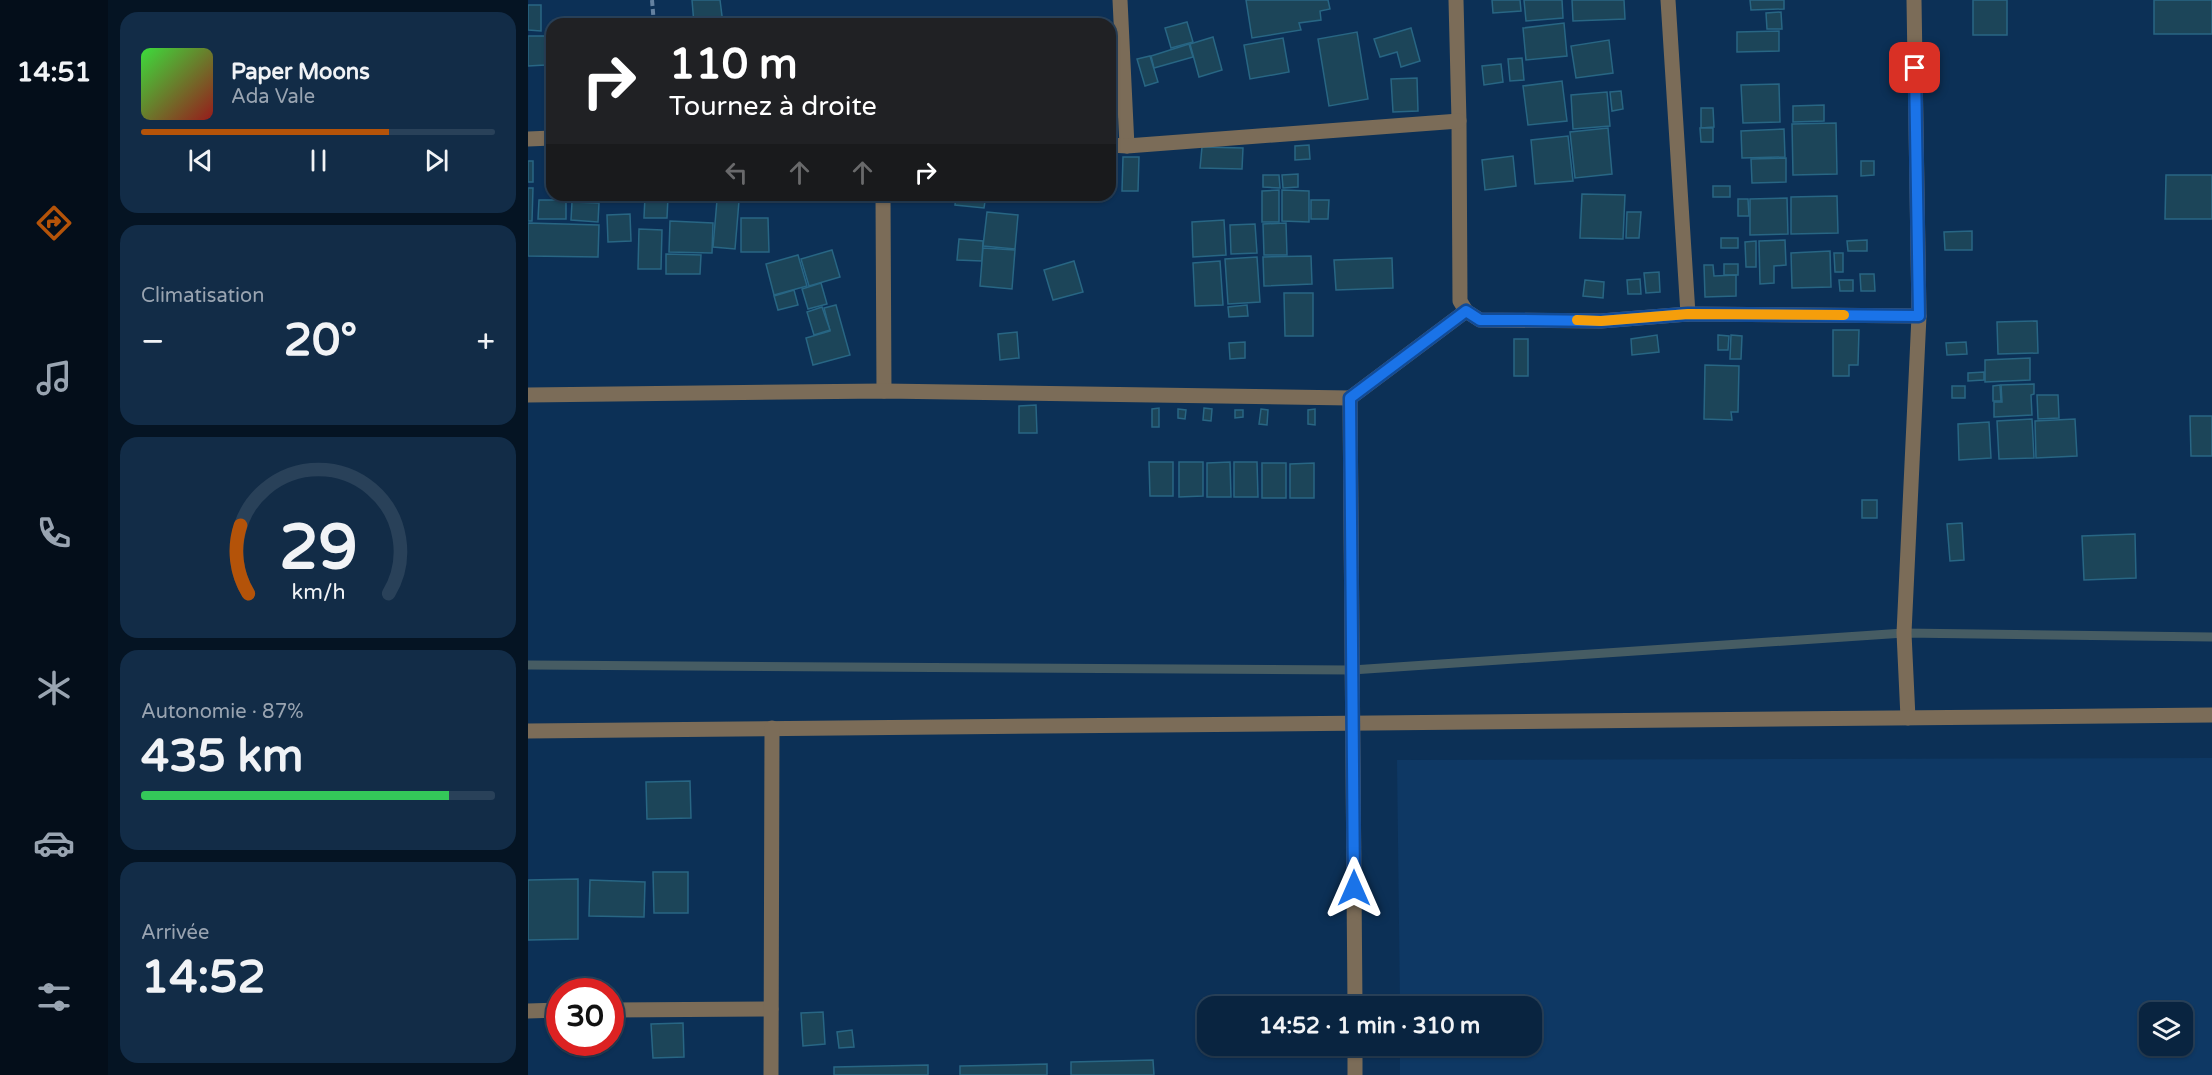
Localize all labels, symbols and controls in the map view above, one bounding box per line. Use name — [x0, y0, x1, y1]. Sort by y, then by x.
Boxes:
text: 110 m — [669, 39, 798, 90]
icon: right — [570, 42, 648, 120]
pin — [1889, 42, 1940, 93]
icon: arrive — [1898, 51, 1931, 84]
text: 14:51 — [17, 56, 91, 89]
text: Paper Moons — [231, 59, 370, 85]
text: Ada Vale — [231, 85, 315, 109]
text: Tournez à droite — [669, 90, 877, 123]
icon: previous — [184, 144, 217, 177]
icon: pause — [302, 144, 335, 177]
icon: next — [420, 144, 453, 177]
icon: left — [720, 156, 753, 189]
icon: ahead — [783, 156, 816, 189]
icon: ahead — [846, 156, 879, 189]
icon: right — [909, 156, 942, 189]
icon: directions — [33, 202, 75, 244]
text: Climatisation — [141, 284, 264, 308]
text: 20° — [284, 314, 357, 368]
text: − — [141, 322, 165, 361]
text: + — [476, 322, 495, 361]
icon: music — [33, 357, 75, 399]
icon: phone — [33, 512, 75, 554]
text: 29 — [279, 512, 357, 587]
text: km/h — [291, 580, 345, 606]
icon: climate — [33, 667, 75, 709]
text: Autonomie · 87% — [141, 700, 303, 724]
text: 435 km — [141, 730, 303, 784]
icon: car — [33, 822, 75, 864]
position arrow — [1322, 856, 1386, 920]
text: Arrivée — [141, 921, 209, 945]
text: 14:52 — [141, 951, 266, 1005]
icon: filters — [33, 976, 75, 1018]
speed limit sign: 30 — [546, 978, 624, 1056]
map controls — [2139, 1002, 2193, 1056]
button: layers — [2139, 1002, 2193, 1056]
text: 14:52 · 1 min · 310 m — [1259, 1013, 1480, 1039]

